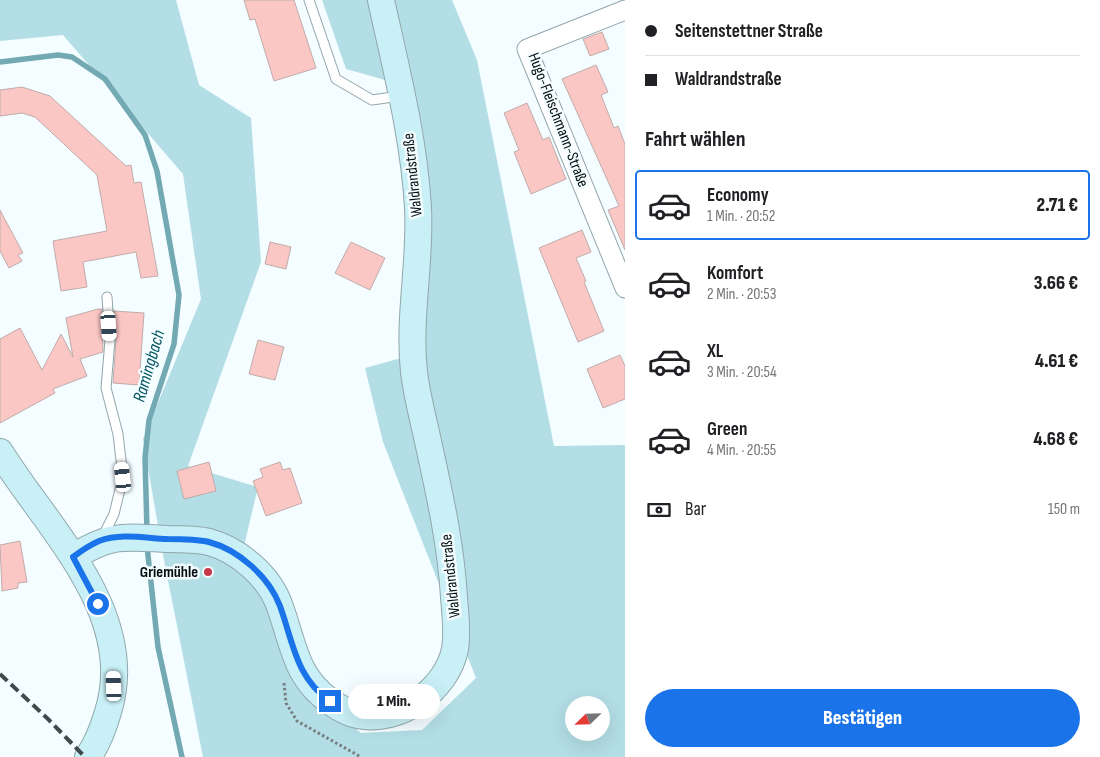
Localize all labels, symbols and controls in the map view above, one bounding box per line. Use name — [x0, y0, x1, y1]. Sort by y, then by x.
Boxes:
text: Seitenstettner Straße — [675, 20, 823, 43]
street label: Hugo-Fleischmann-Straße — [524, 50, 592, 190]
text: Waldrandstraße — [675, 68, 782, 91]
text: Fahrt wählen — [645, 126, 746, 153]
street label: Waldrandstraße — [399, 132, 427, 218]
icon: car — [647, 183, 692, 228]
text: Economy — [707, 184, 769, 207]
text: 2.71 € — [1036, 194, 1078, 217]
text: 1 Min. · 20:52 — [707, 207, 775, 226]
icon: car — [647, 261, 692, 306]
text: Komfort — [707, 262, 763, 285]
text: 3.66 € — [1034, 272, 1078, 295]
text: 2 Min. · 20:53 — [707, 285, 776, 304]
car — [100, 311, 117, 341]
water label: Ramingbach — [129, 327, 169, 404]
icon: car — [647, 339, 692, 384]
text: XL — [707, 340, 723, 363]
text: 4.61 € — [1035, 350, 1078, 373]
text: 3 Min. · 20:54 — [707, 363, 777, 382]
icon: car — [647, 417, 692, 462]
text: Green — [707, 418, 747, 441]
text: 4.68 € — [1033, 428, 1078, 451]
text: 4 Min. · 20:55 — [707, 441, 776, 460]
car — [113, 461, 132, 493]
icon: cash — [645, 496, 673, 524]
text: Bar — [685, 498, 706, 521]
text: 150 m — [1048, 500, 1080, 519]
street label: Waldrandstraße — [437, 533, 465, 619]
place label: Griemühle — [140, 563, 198, 582]
marker: Griemühle — [202, 566, 214, 578]
route start — [87, 593, 109, 615]
car — [105, 671, 122, 701]
callout: 1 Min. — [348, 684, 440, 718]
button: Bestätigen — [645, 689, 1080, 747]
route end — [319, 690, 341, 712]
text: 1 Min. — [377, 692, 411, 711]
north arrow — [565, 696, 610, 741]
map controls — [565, 696, 610, 741]

